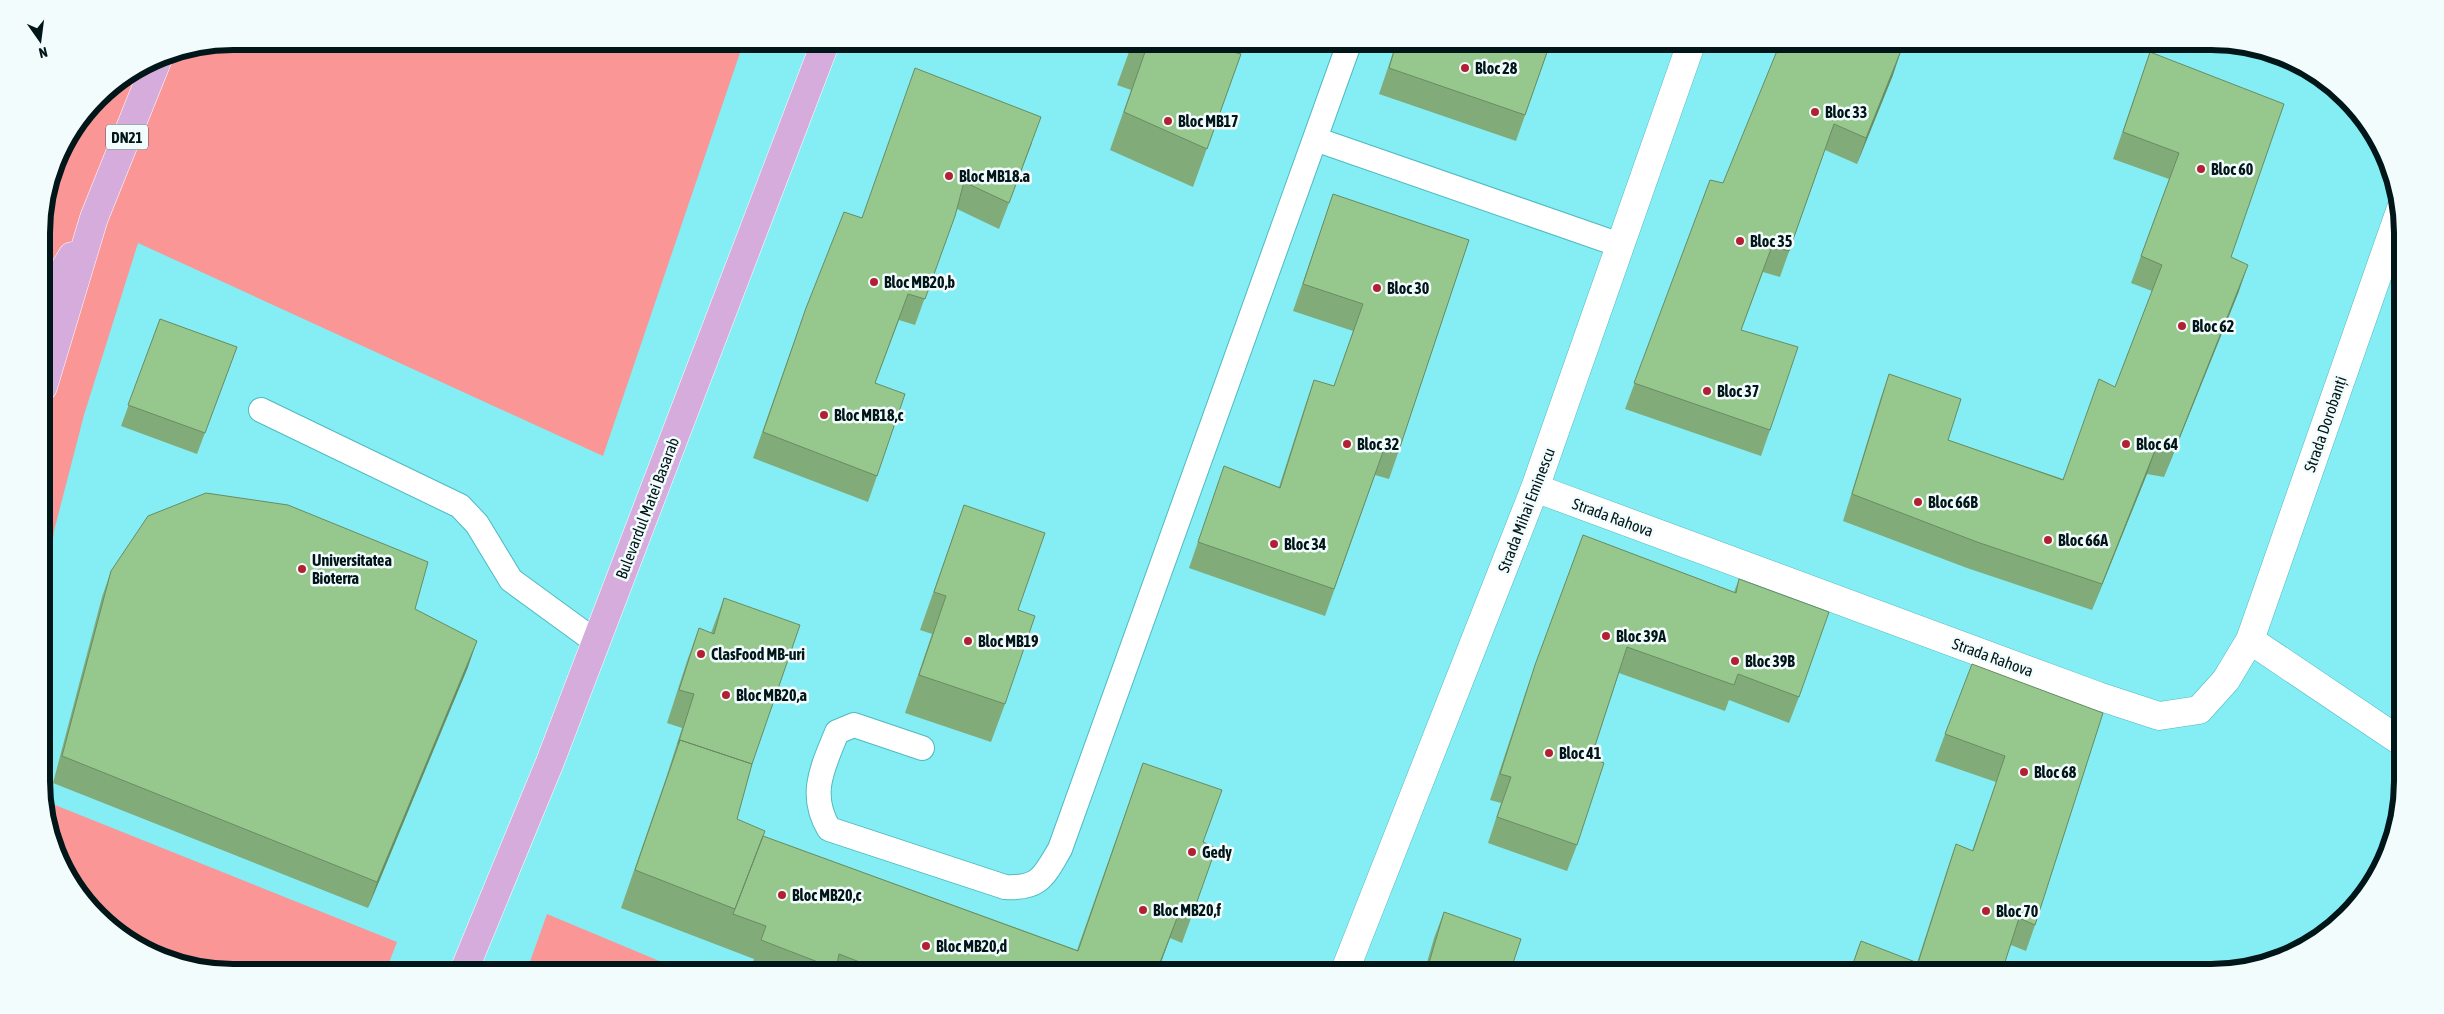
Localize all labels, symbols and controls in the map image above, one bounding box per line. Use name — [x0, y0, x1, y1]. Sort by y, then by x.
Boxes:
north arrow — [15, 15, 65, 65]
text: N — [37, 44, 49, 61]
place label: Bloc 28 — [1475, 59, 1518, 77]
marker: Bloc 28 — [1459, 62, 1471, 74]
place label: Bloc 33 — [1825, 103, 1867, 121]
marker: Bloc 33 — [1809, 106, 1821, 118]
place label: Bloc MB17 — [1178, 112, 1239, 130]
marker: Bloc MB17 — [1162, 115, 1174, 127]
road number: DN21 — [106, 124, 148, 150]
place label: Bloc 60 — [2211, 160, 2254, 178]
marker: Bloc 60 — [2195, 163, 2207, 175]
place label: Bloc MB18.a — [959, 167, 1030, 185]
marker: Bloc MB18.a — [943, 170, 955, 182]
place label: Bloc 35 — [1750, 232, 1793, 250]
marker: Bloc 35 — [1734, 235, 1746, 247]
place label: Bloc MB20,b — [884, 273, 955, 291]
marker: Bloc MB20,b — [868, 276, 880, 288]
place label: Bloc 30 — [1387, 279, 1430, 297]
marker: Bloc 30 — [1371, 282, 1383, 294]
place label: Bloc 62 — [2192, 317, 2234, 335]
marker: Bloc 62 — [2176, 320, 2188, 332]
street label: Strada Dorobanți — [2300, 374, 2351, 475]
place label: Bloc 37 — [1717, 382, 1759, 400]
marker: Bloc 37 — [1701, 385, 1713, 397]
place label: Bloc MB18,c — [834, 406, 903, 424]
marker: Bloc MB18,c — [818, 409, 830, 421]
street label: Bulevardul Matei Basarab — [612, 435, 682, 581]
place label: Bloc 32 — [1357, 435, 1399, 453]
place label: Bloc 64 — [2136, 435, 2179, 453]
marker: Bloc 32 — [1341, 438, 1353, 450]
marker: Bloc 64 — [2120, 438, 2132, 450]
street label: Strada Mihai Eminescu — [1494, 445, 1558, 575]
place label: Bloc 66B — [1928, 493, 1978, 511]
street label: Strada Rahova — [1570, 494, 1656, 540]
marker: Bloc 66B — [1912, 496, 1924, 508]
place label: Bloc 66A — [2058, 531, 2108, 549]
marker: Bloc 66A — [2042, 534, 2054, 546]
place label: Bloc 34 — [1284, 535, 1327, 553]
marker: Bloc 34 — [1268, 538, 1280, 550]
place label: Universitatea Bioterra — [312, 551, 392, 587]
marker: Universitatea Bioterra — [296, 563, 308, 575]
place label: Bloc 39A — [1616, 627, 1666, 645]
marker: Bloc 39A — [1600, 630, 1612, 642]
place label: Bloc MB19 — [978, 632, 1039, 650]
street label: Strada Rahova — [1950, 634, 2036, 680]
marker: Bloc MB19 — [962, 635, 974, 647]
place label: ClasFood MB-uri — [711, 645, 805, 663]
marker: ClasFood MB-uri — [695, 648, 707, 660]
place label: Bloc 39B — [1745, 652, 1795, 670]
marker: Bloc 39B — [1729, 655, 1741, 667]
place label: Bloc MB20,a — [736, 686, 807, 704]
marker: Bloc MB20,a — [720, 689, 732, 701]
place label: Bloc 41 — [1559, 744, 1602, 762]
marker: Bloc 41 — [1543, 747, 1555, 759]
place label: Bloc 68 — [2034, 763, 2077, 781]
marker: Bloc 68 — [2018, 766, 2030, 778]
place label: Gedy — [1202, 843, 1232, 861]
marker: Gedy — [1186, 846, 1198, 858]
place label: Bloc MB20,c — [792, 886, 861, 904]
marker: Bloc MB20,c — [776, 889, 788, 901]
place label: Bloc MB20,f — [1153, 901, 1221, 919]
place label: Bloc 70 — [1996, 902, 2039, 920]
marker: Bloc MB20,f — [1137, 904, 1149, 916]
marker: Bloc 70 — [1980, 905, 1992, 917]
place label: Bloc MB20,d — [936, 937, 1007, 955]
marker: Bloc MB20,d — [920, 940, 932, 952]

